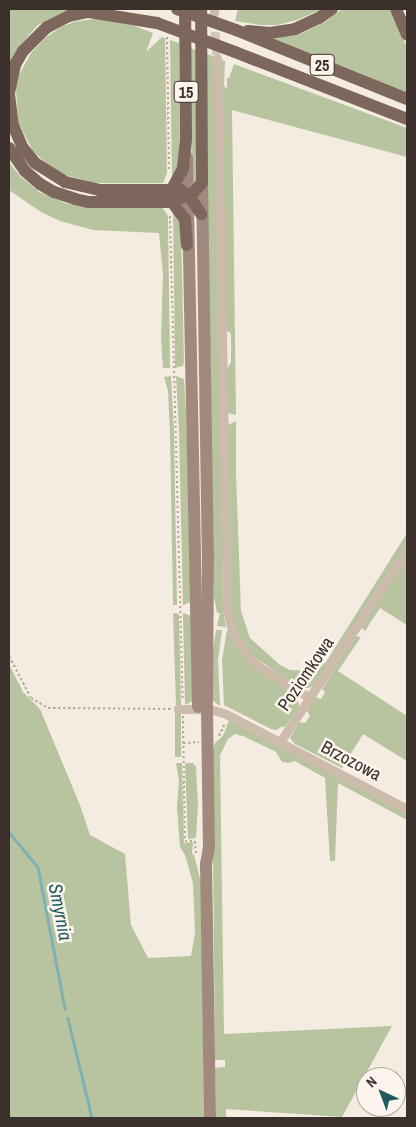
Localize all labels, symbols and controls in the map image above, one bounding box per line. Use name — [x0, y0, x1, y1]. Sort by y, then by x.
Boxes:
road number: 25 — [310, 52, 334, 78]
road number: 15 — [174, 78, 198, 105]
street label: Poziomkowa — [273, 633, 339, 715]
street label: Brzozowa — [317, 736, 385, 786]
water label: Smyrnia — [43, 881, 77, 943]
north arrow — [356, 1067, 406, 1117]
text: N — [362, 1072, 381, 1091]

